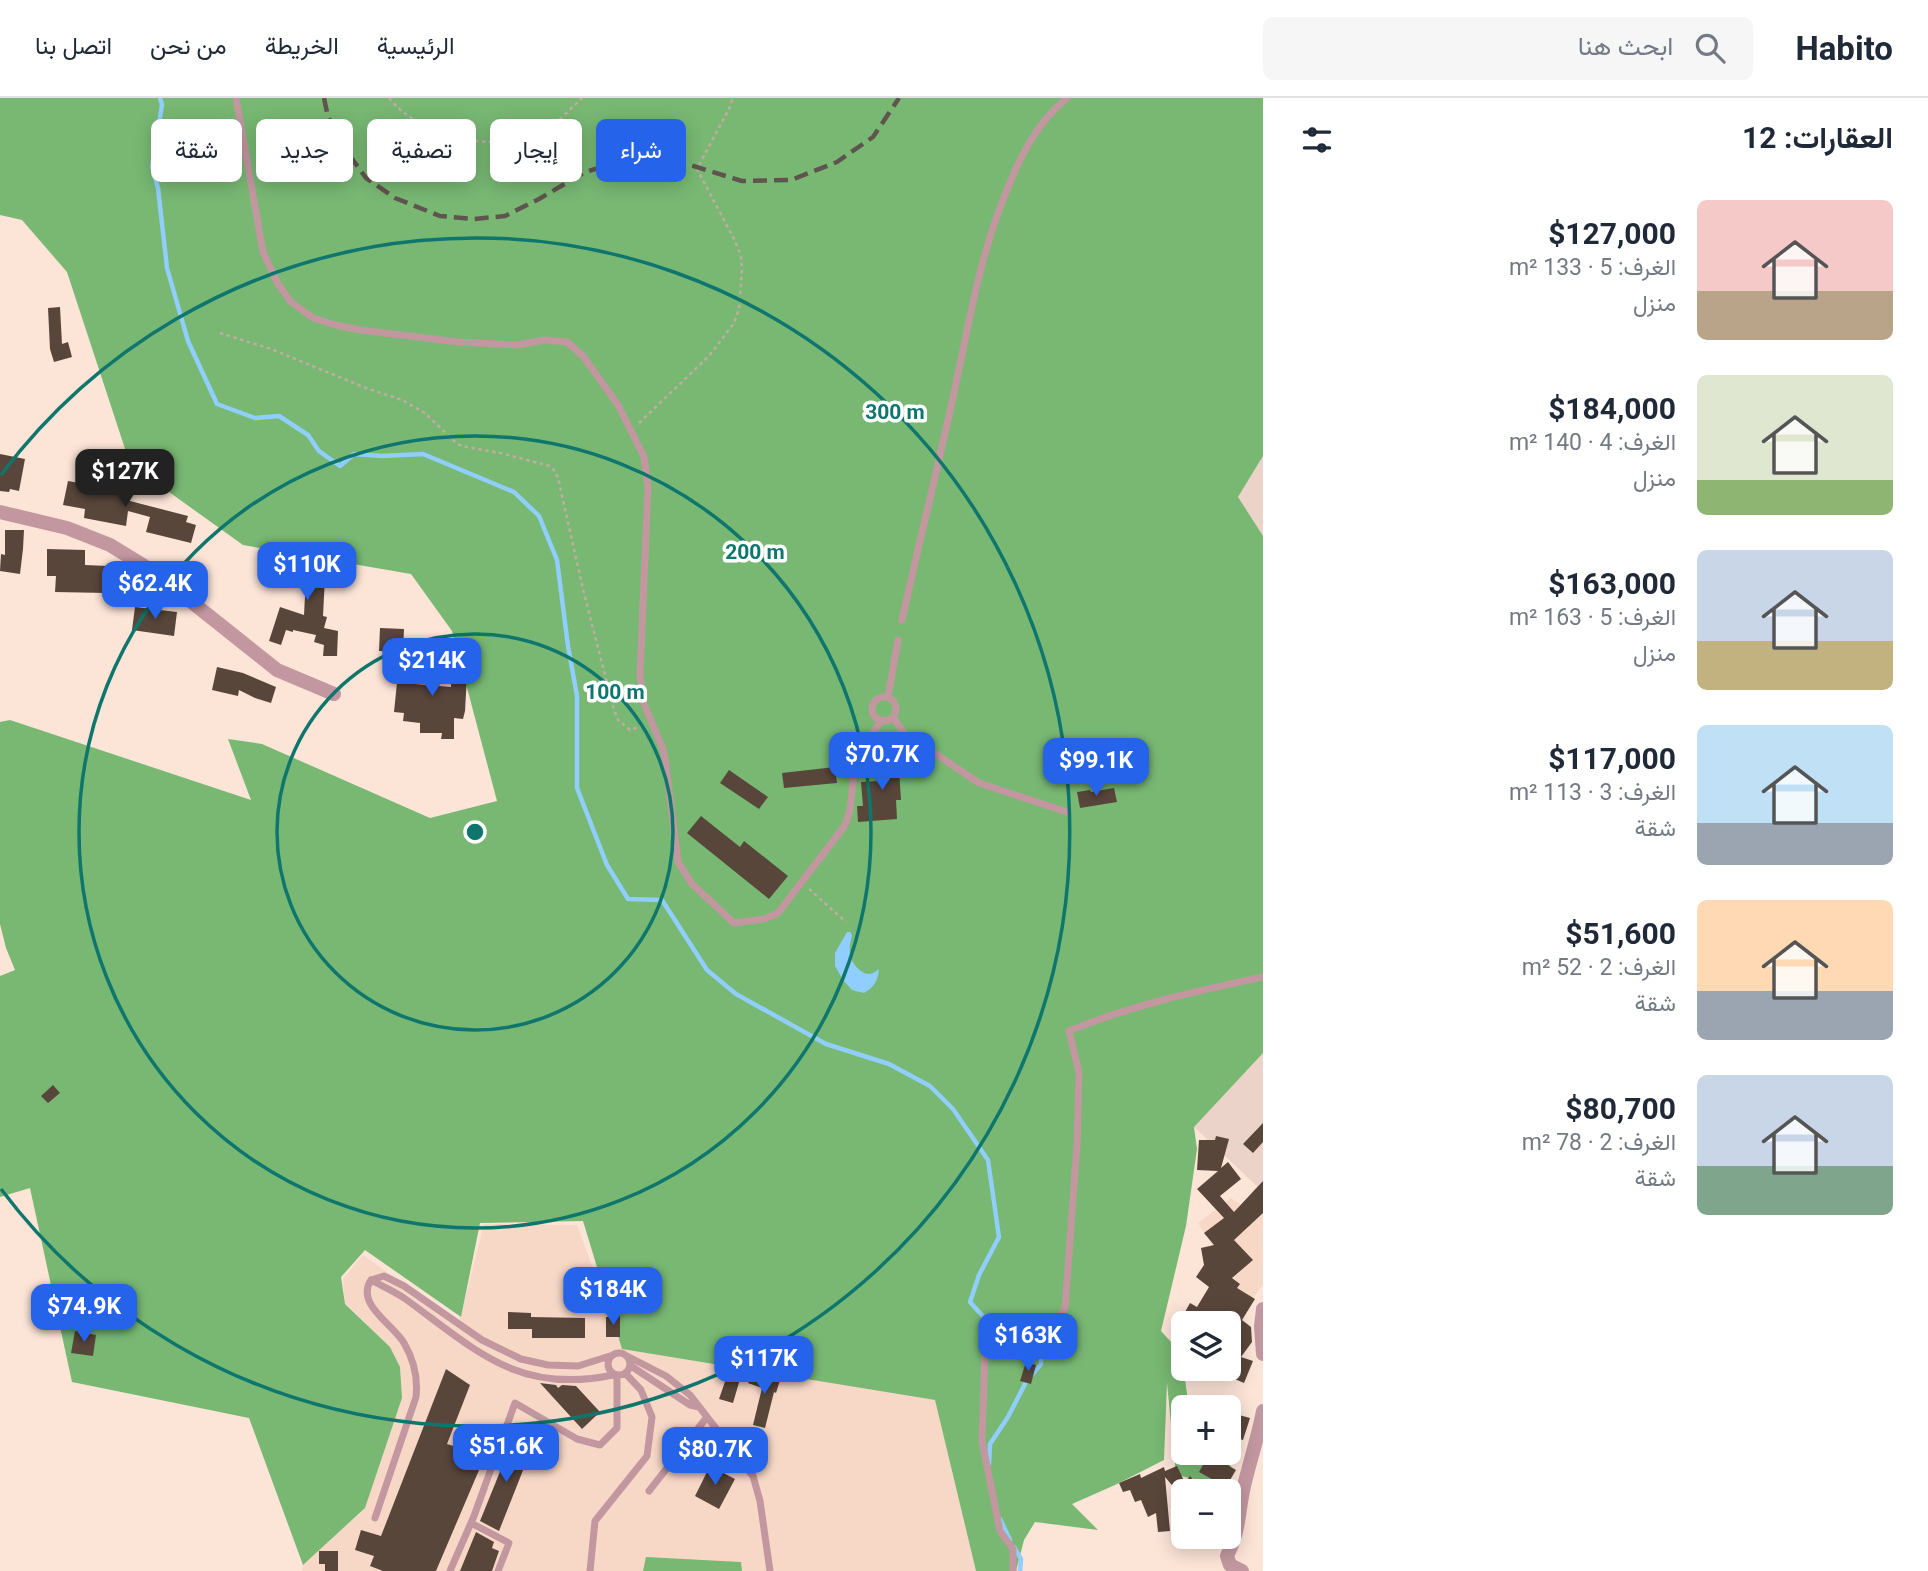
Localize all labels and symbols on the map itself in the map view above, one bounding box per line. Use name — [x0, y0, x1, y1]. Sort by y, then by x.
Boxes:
text: 300 m — [865, 400, 925, 424]
pin: $127K — [76, 450, 174, 509]
text: 200 m — [725, 540, 785, 564]
pin: $110K — [258, 542, 356, 602]
pin: $62.4K — [98, 561, 212, 621]
pin: $214K — [383, 638, 481, 698]
text: 100 m — [585, 680, 645, 704]
pin: $70.7K — [825, 732, 939, 792]
pin: $99.1K — [1039, 738, 1153, 798]
centre of rings — [463, 820, 487, 844]
pin: $184K — [564, 1268, 662, 1327]
pin: $74.9K — [27, 1284, 141, 1344]
pin: $163K — [979, 1314, 1077, 1373]
pin: $117K — [715, 1336, 813, 1396]
pin: $51.6K — [449, 1424, 563, 1484]
pin: $80.7K — [658, 1428, 772, 1487]

